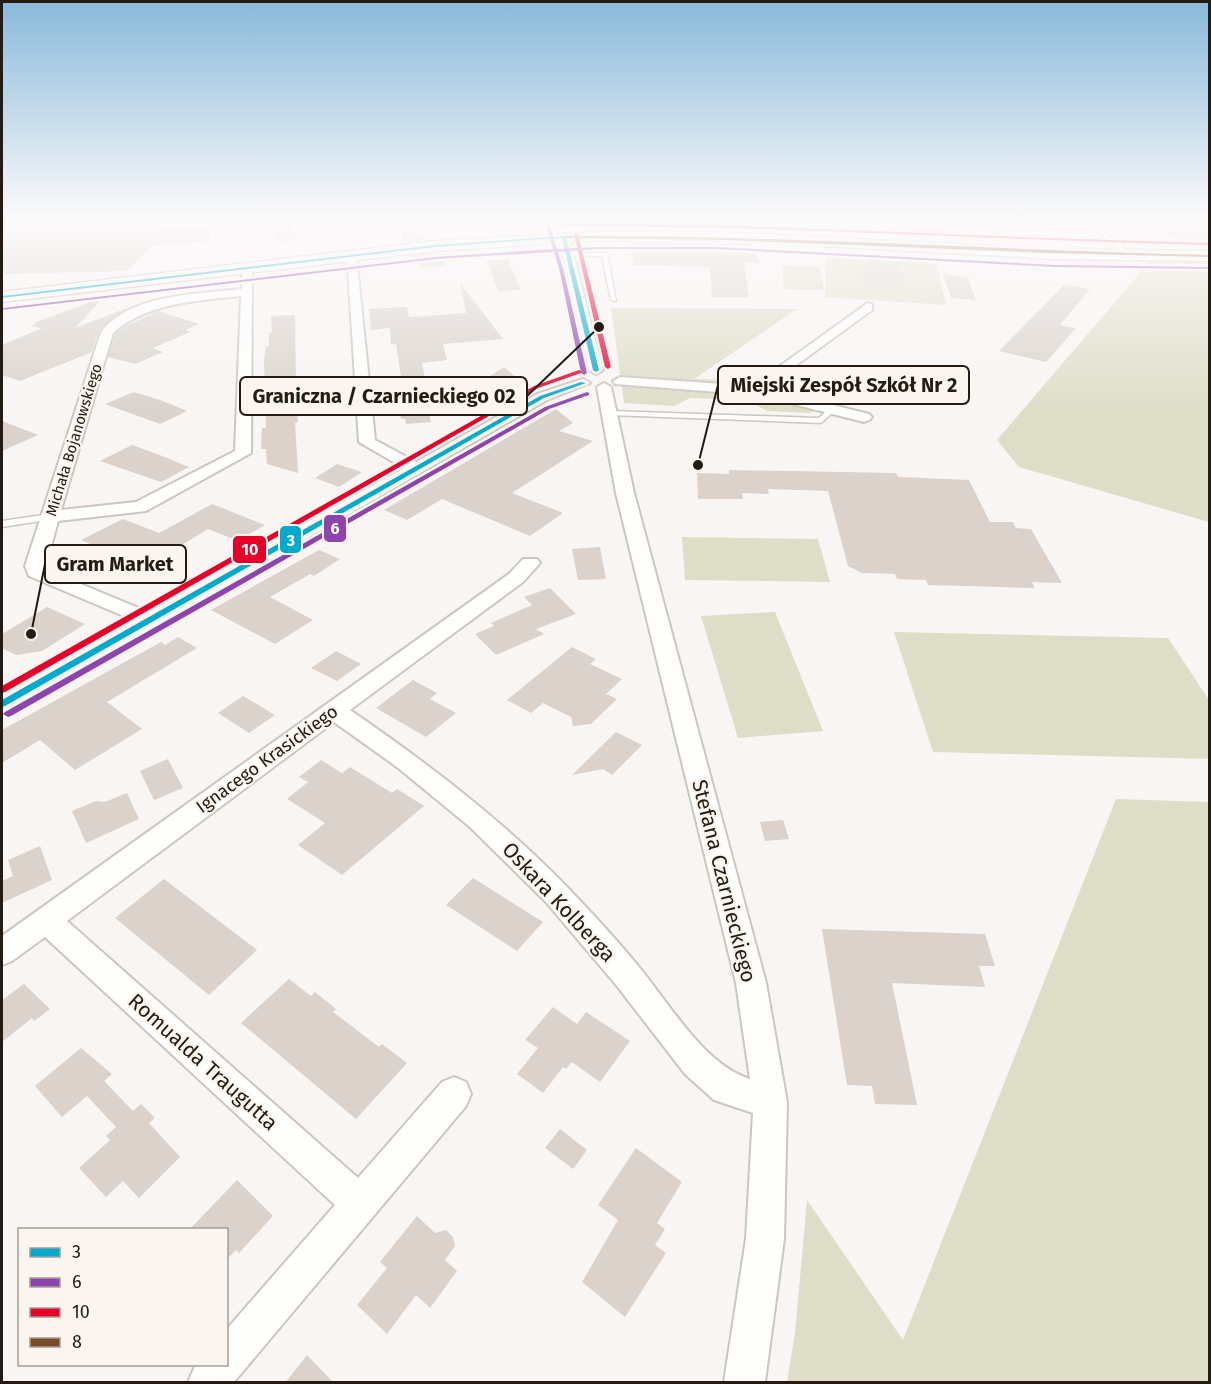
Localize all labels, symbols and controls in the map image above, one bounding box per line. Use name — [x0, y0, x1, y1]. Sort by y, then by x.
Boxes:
street label: Michała Bojanowskiego — [42, 362, 106, 518]
callout: Miejski Zespół Szkół Nr 2 — [718, 366, 969, 404]
text: Miejski Zespół Szkół Nr 2 — [731, 373, 957, 397]
callout: Graniczna / Czarnieckiego 02 — [240, 377, 527, 415]
text: Graniczna / Czarnieckiego 02 — [252, 384, 516, 408]
line badge: 6 — [323, 514, 347, 543]
text: 6 — [330, 519, 340, 538]
line badge: 3 — [279, 525, 302, 554]
text: 3 — [286, 531, 295, 550]
line badge: 10 — [232, 535, 267, 564]
text: 10 — [242, 540, 258, 559]
callout: Gram Market — [45, 545, 186, 583]
text: Gram Market — [56, 552, 174, 576]
street label: Ignacego Krasickiego — [192, 700, 342, 818]
street label: Stefana Czarnieckiego — [686, 777, 762, 985]
street label: Oskara Kolberga — [497, 837, 621, 967]
street label: Romualda Traugutta — [123, 988, 283, 1136]
legend — [18, 1228, 228, 1366]
text: 3 — [72, 1241, 81, 1263]
text: 6 — [72, 1271, 82, 1293]
text: 10 — [72, 1301, 90, 1323]
text: 8 — [72, 1331, 82, 1353]

